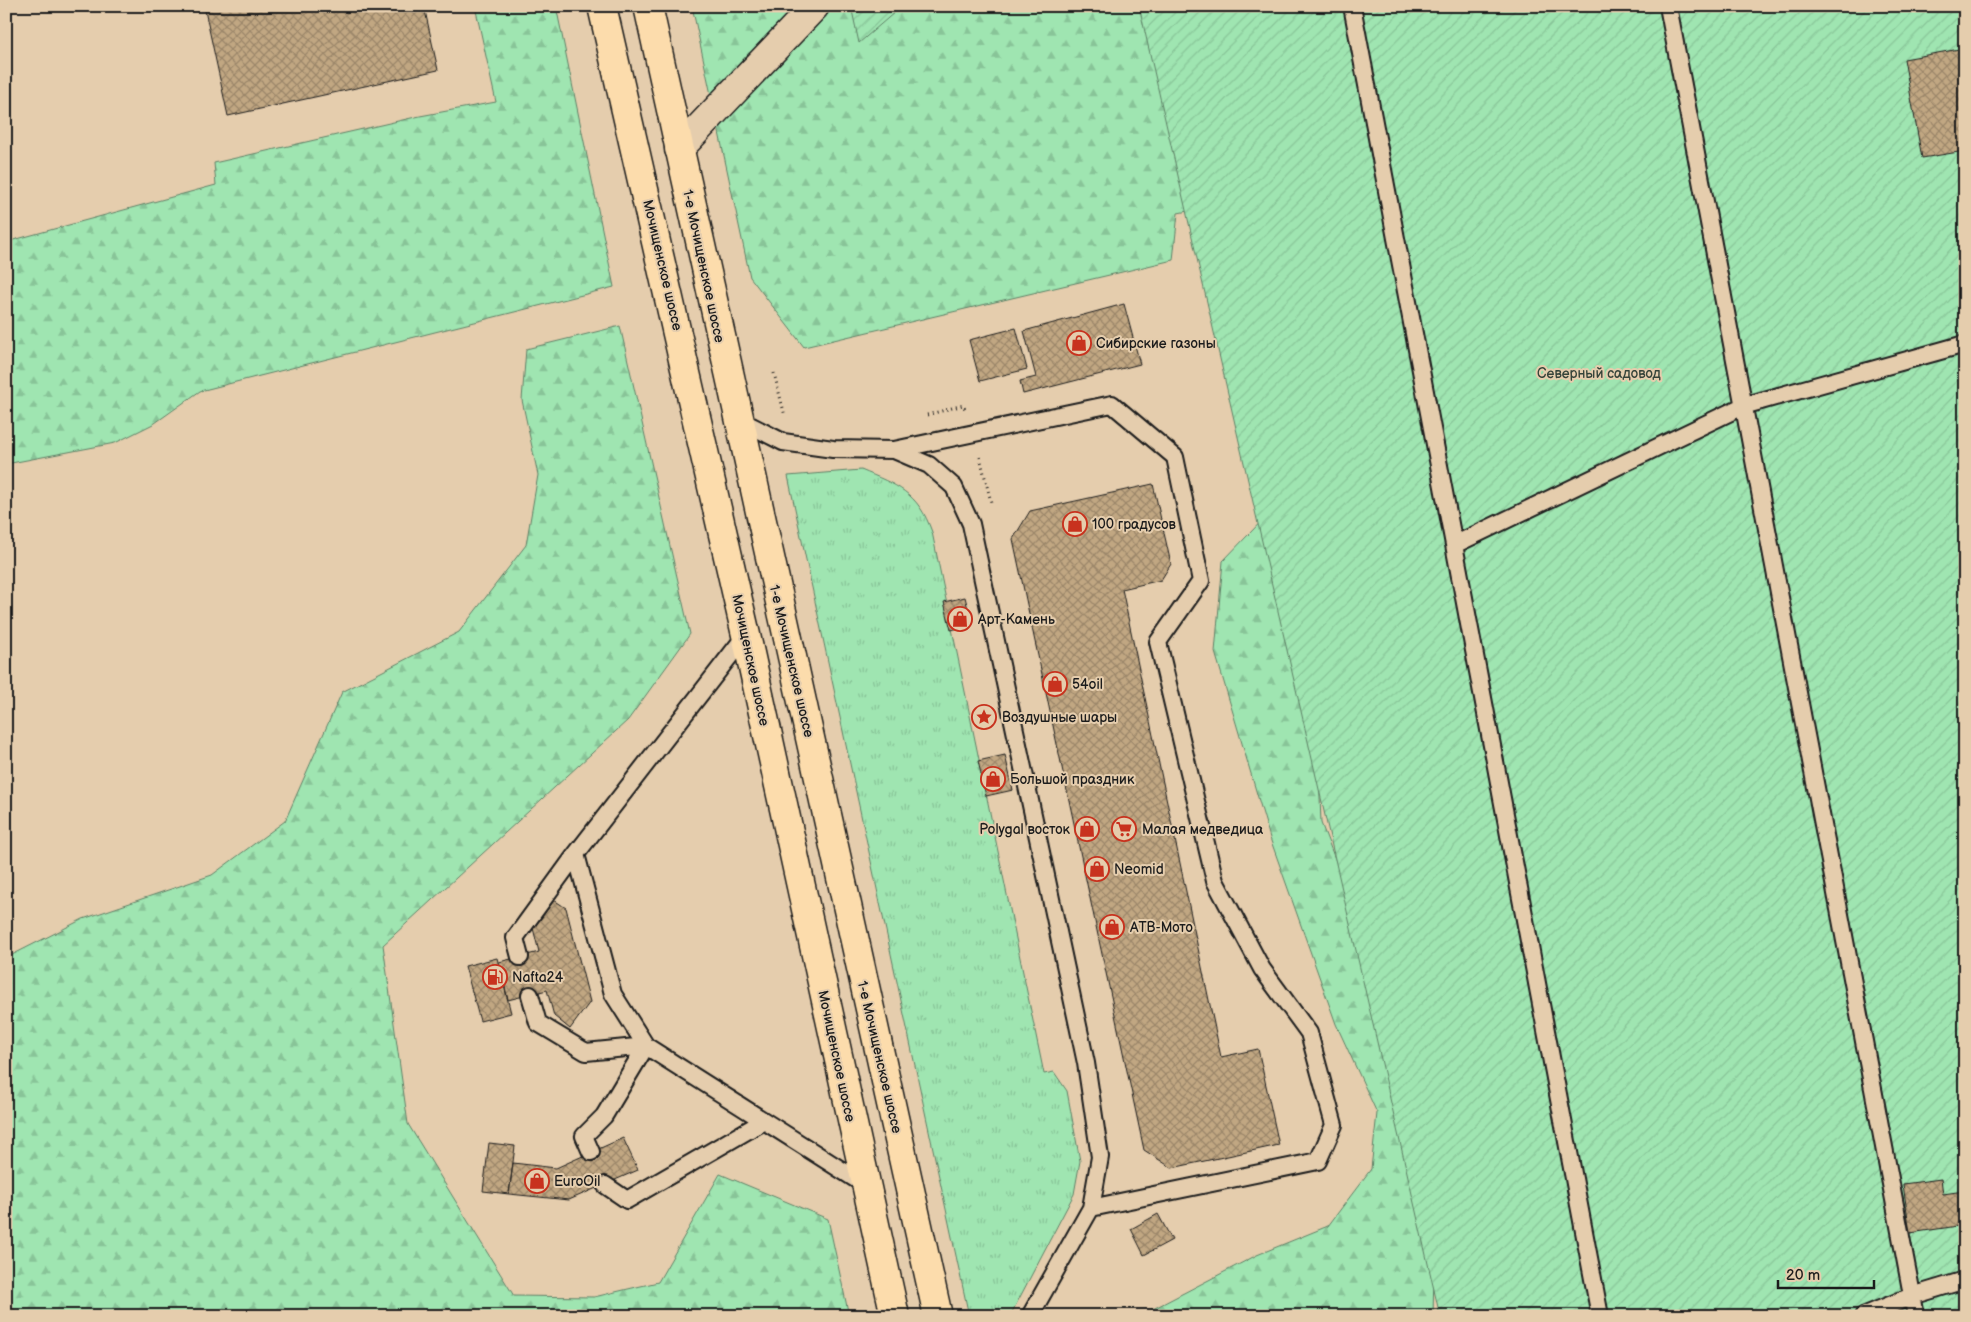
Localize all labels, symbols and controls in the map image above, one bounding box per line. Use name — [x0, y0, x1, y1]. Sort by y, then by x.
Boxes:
street label: 1-е Мочищенское шоссе — [679, 188, 728, 344]
street label: Мочищенское шоссе — [639, 198, 686, 332]
shop icon: Сибирские газоны — [1066, 330, 1092, 356]
place label: Сибирские газоны — [1096, 335, 1216, 352]
park label: Северный садовод — [1537, 365, 1661, 382]
shop icon: 100 градусов — [1062, 511, 1088, 537]
place label: 100 градусов — [1092, 516, 1176, 533]
street label: 1-е Мочищенское шоссе — [766, 583, 817, 739]
street label: Мочищенское шоссе — [728, 593, 773, 728]
shop icon: Арт-Камень — [947, 606, 973, 632]
place label: Арт-Камень — [977, 611, 1055, 628]
shop icon: 54oil — [1042, 671, 1068, 697]
place label: 54oil — [1072, 676, 1103, 693]
place icon: Воздушные шары — [971, 704, 997, 730]
place label: Воздушные шары — [1002, 709, 1117, 726]
shop icon: Большой праздник — [980, 766, 1006, 792]
place label: Большой праздник — [1010, 771, 1135, 788]
shop icon: Polygal восток — [1074, 816, 1100, 842]
supermarket icon: Малая медведица — [1111, 816, 1137, 842]
place label: Polygal восток — [979, 821, 1071, 838]
place label: Малая медведица — [1142, 821, 1264, 838]
shop icon: Neomid — [1084, 856, 1110, 882]
place label: Neomid — [1114, 861, 1164, 878]
shop icon: АТВ-Мото — [1099, 914, 1125, 940]
place label: АТВ-Мото — [1129, 919, 1193, 936]
fuel station icon: Nafta24 — [482, 964, 508, 990]
place label: Nafta24 — [512, 969, 564, 986]
street label: 1-е Мочищенское шоссе — [854, 979, 905, 1135]
street label: Мочищенское шоссе — [814, 989, 859, 1124]
shop icon: EuroOil — [524, 1168, 550, 1194]
place label: EuroOil — [554, 1173, 600, 1190]
scale bar — [1778, 1257, 1875, 1289]
text: 20 m — [1786, 1266, 1820, 1285]

